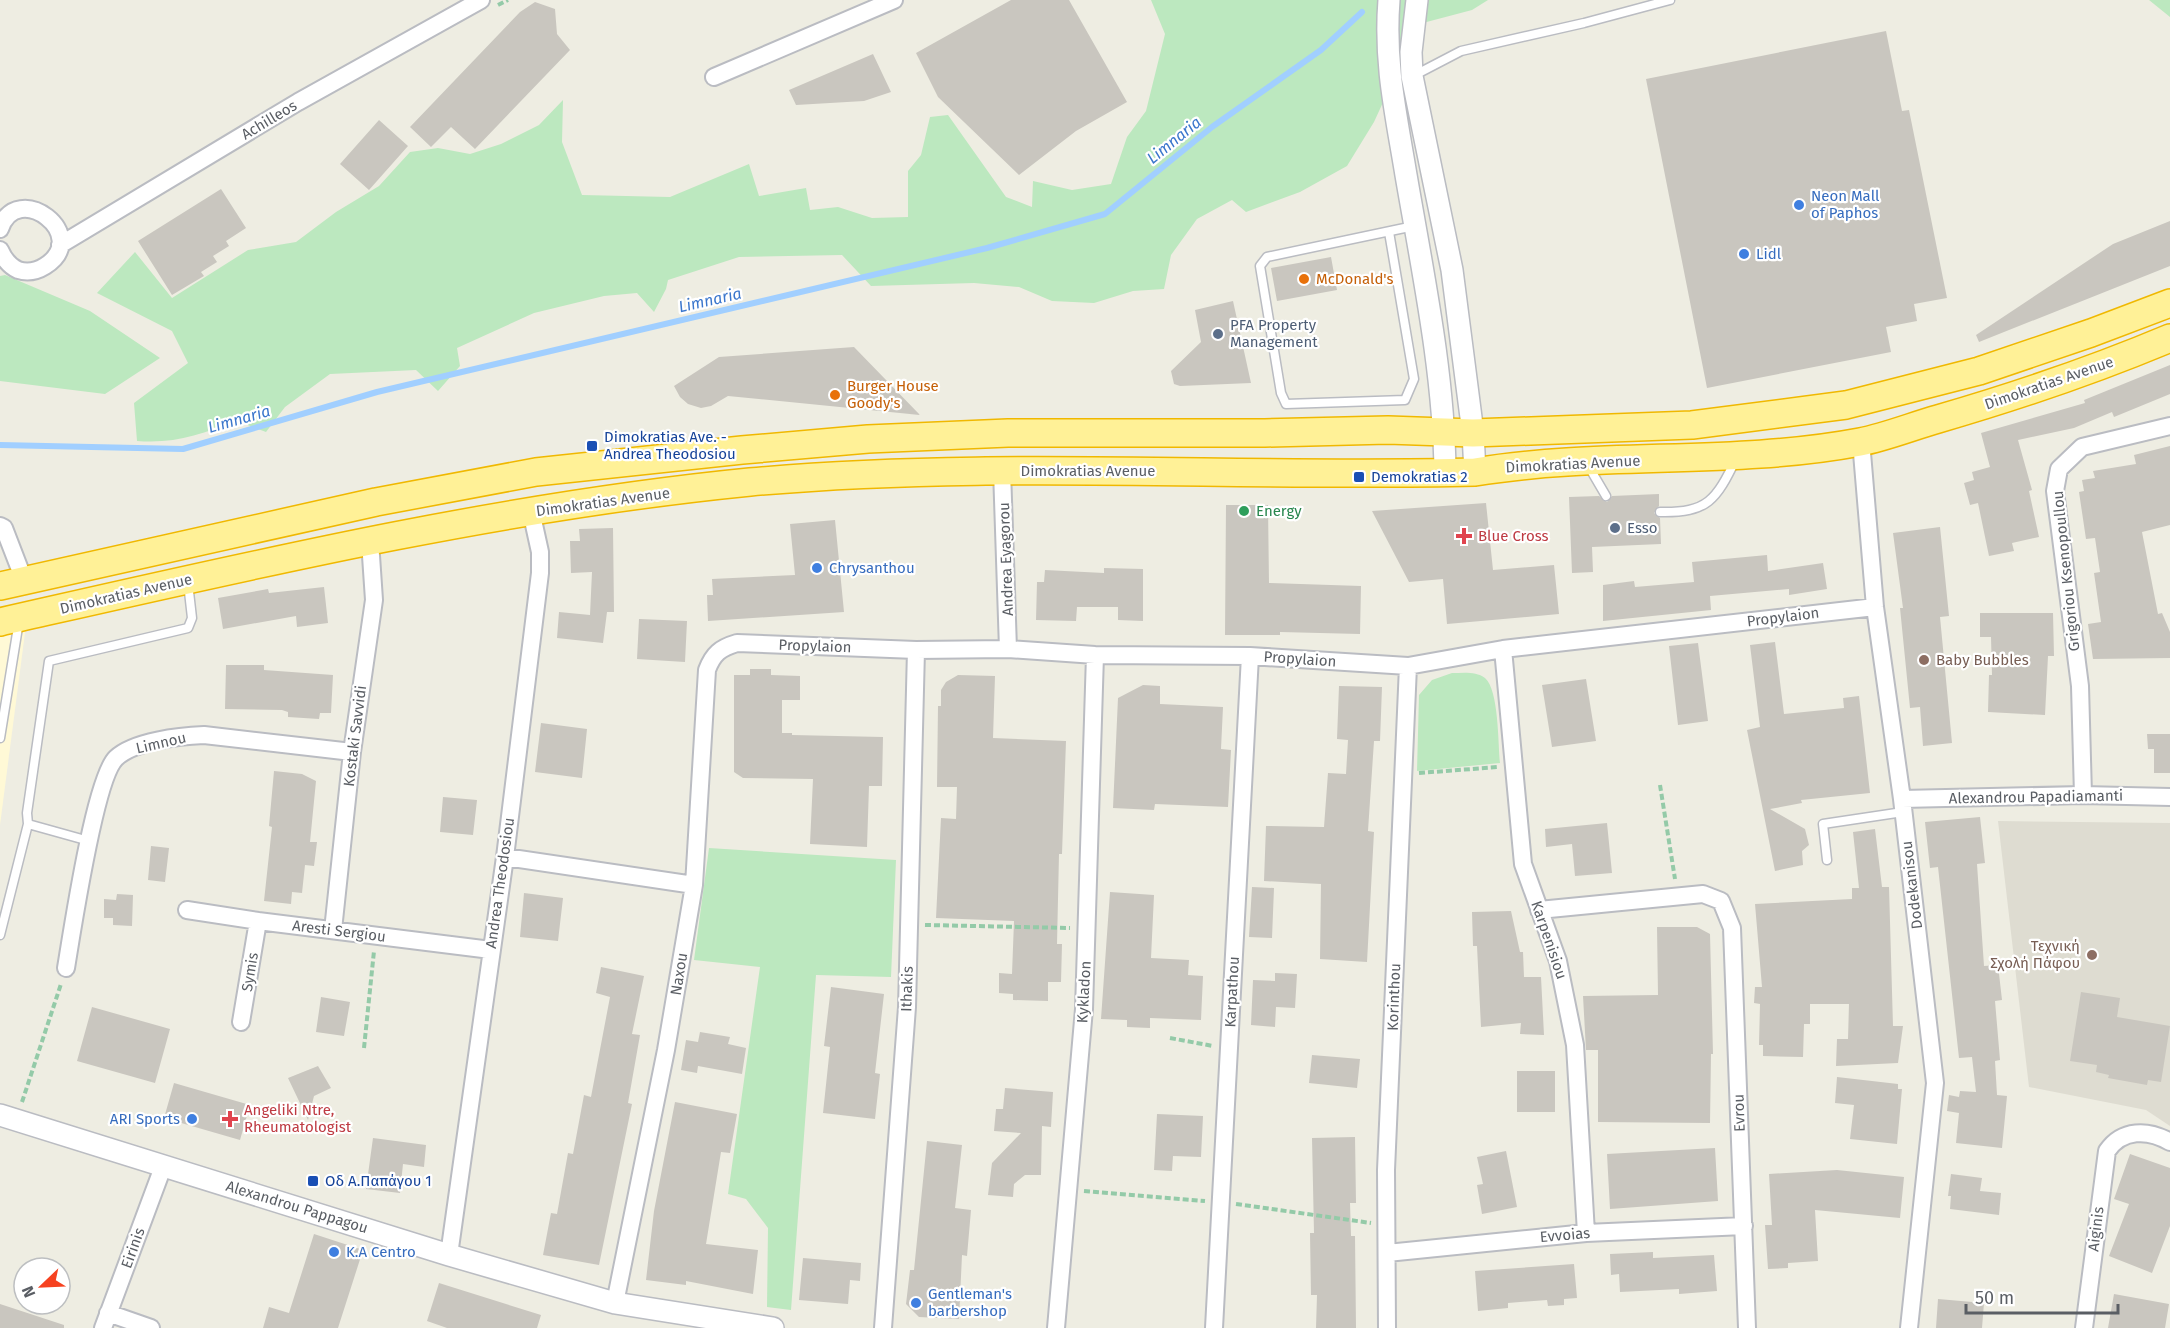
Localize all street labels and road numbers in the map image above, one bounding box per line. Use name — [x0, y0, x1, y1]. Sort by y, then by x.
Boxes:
street label: Achilleos — [238, 96, 300, 144]
street label: Dimokratias Avenue — [1982, 353, 2116, 413]
street label: Dimokratias Avenue — [1505, 451, 1641, 477]
street label: Dimokratias Avenue — [1020, 462, 1156, 480]
street label: Dimokratias Avenue — [535, 484, 671, 520]
street label: Grigoriou Ksenopoullou — [2049, 490, 2083, 652]
street label: Andrea Eyagorou — [995, 502, 1017, 616]
street label: Dimokratias Avenue — [58, 570, 194, 618]
street label: Propylaion — [1746, 604, 1820, 630]
street label: Propylaion — [778, 636, 852, 656]
street label: Propylaion — [1263, 647, 1337, 671]
street label: Kostaki Savvidi — [340, 684, 370, 788]
street label: Limnou — [134, 729, 188, 757]
street label: Alexandrou Papadiamanti — [1949, 786, 2123, 808]
street label: Andrea Theodosiou — [482, 816, 518, 950]
street label: Dodekanisou — [1898, 840, 1926, 930]
street label: Karpenisiou — [1527, 899, 1571, 981]
street label: Aresti Sergiou — [291, 916, 387, 946]
street label: Symis — [238, 951, 262, 993]
street label: Naxou — [667, 951, 691, 997]
street label: Karpathou — [1221, 956, 1243, 1028]
street label: Kykladon — [1073, 960, 1095, 1024]
street label: Korinthou — [1384, 963, 1404, 1031]
street label: Ithakis — [897, 966, 917, 1012]
street label: Evrou — [1729, 1094, 1749, 1132]
street label: Alexandrou Pappagou — [224, 1177, 370, 1237]
street label: Aiginis — [2084, 1206, 2108, 1252]
street label: Evvoias — [1539, 1224, 1591, 1246]
street label: Eirinis — [117, 1225, 149, 1271]

